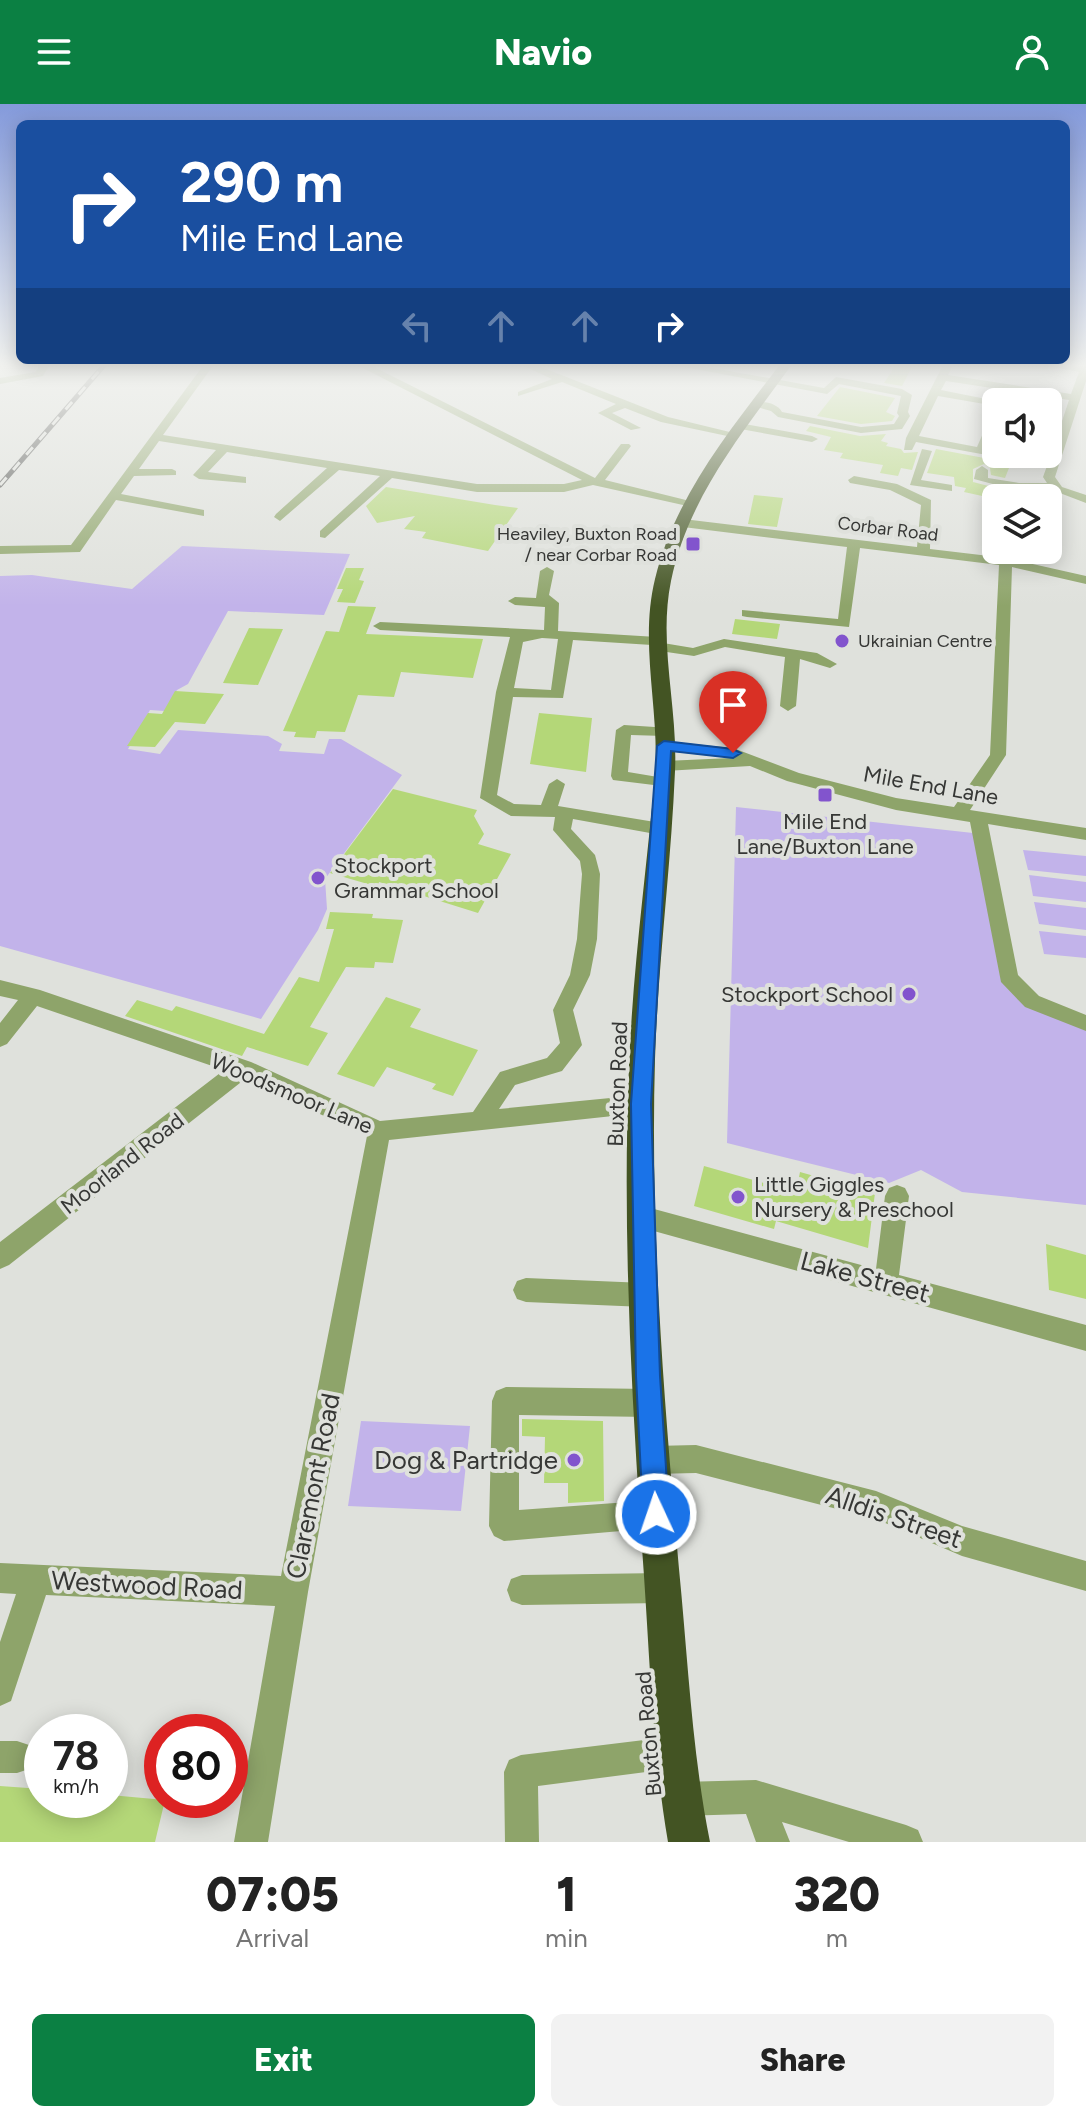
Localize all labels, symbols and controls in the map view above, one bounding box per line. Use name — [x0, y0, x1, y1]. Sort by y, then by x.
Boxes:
icon: menu — [32, 30, 76, 74]
icon: person — [1010, 30, 1054, 74]
text: Navio — [494, 31, 592, 74]
text: 290 m — [180, 149, 343, 216]
icon: right — [48, 152, 152, 256]
text: Mile End Lane — [180, 217, 404, 260]
icon: left — [395, 304, 439, 348]
icon: ahead — [479, 304, 523, 348]
icon: ahead — [563, 304, 607, 348]
icon: right — [647, 304, 691, 348]
map controls — [982, 388, 1062, 564]
button: sound — [982, 388, 1062, 468]
button: layers — [982, 484, 1062, 564]
street label: Corbar Road — [836, 512, 940, 546]
place label: Heaviley, Buxton Road / near Corbar Road — [497, 523, 677, 566]
marker: Heaviley, Buxton Road / near Corbar Road — [684, 535, 702, 553]
place label: Ukrainian Centre — [858, 630, 993, 652]
marker: Ukrainian Centre — [833, 632, 851, 650]
pin — [699, 671, 767, 753]
icon: arrive — [711, 683, 755, 727]
street label: Mile End Lane — [861, 760, 1001, 811]
marker: Mile End Lane/Buxton Lane — [816, 786, 834, 804]
place label: Mile End Lane/Buxton Lane — [736, 808, 914, 860]
place label: Stockport Grammar School — [334, 852, 499, 904]
marker: Stockport Grammar School — [309, 869, 327, 887]
place label: Stockport School — [721, 981, 893, 1008]
marker: Stockport School — [900, 985, 918, 1003]
street label: Buxton Road — [602, 1021, 633, 1147]
street label: Woodsmoor Lane — [207, 1047, 377, 1140]
street label: Moorland Road — [55, 1107, 189, 1220]
place label: Little Giggles Nursery & Preschool — [754, 1171, 954, 1223]
marker: Little Giggles Nursery & Preschool — [729, 1188, 747, 1206]
street label: Lake Street — [797, 1244, 933, 1310]
street label: Claremont Road — [279, 1390, 347, 1582]
place label: Dog & Partridge — [374, 1444, 558, 1476]
marker: Dog & Partridge — [565, 1451, 583, 1469]
position arrow — [614, 1472, 698, 1556]
street label: Alldis Street — [822, 1479, 966, 1555]
street label: Westwood Road — [50, 1564, 244, 1606]
street label: Buxton Road — [630, 1670, 667, 1798]
speed limit sign: 80 — [144, 1714, 248, 1818]
text: 78 — [53, 1732, 99, 1780]
text: km/h — [53, 1774, 99, 1798]
text: 07:05 — [206, 1865, 339, 1923]
text: 1 — [556, 1865, 577, 1923]
text: 320 — [794, 1865, 880, 1923]
text: Arrival — [236, 1922, 309, 1954]
text: min — [545, 1922, 588, 1954]
text: m — [826, 1922, 848, 1954]
button: Exit — [32, 2014, 535, 2106]
button: Share — [551, 2014, 1054, 2106]

